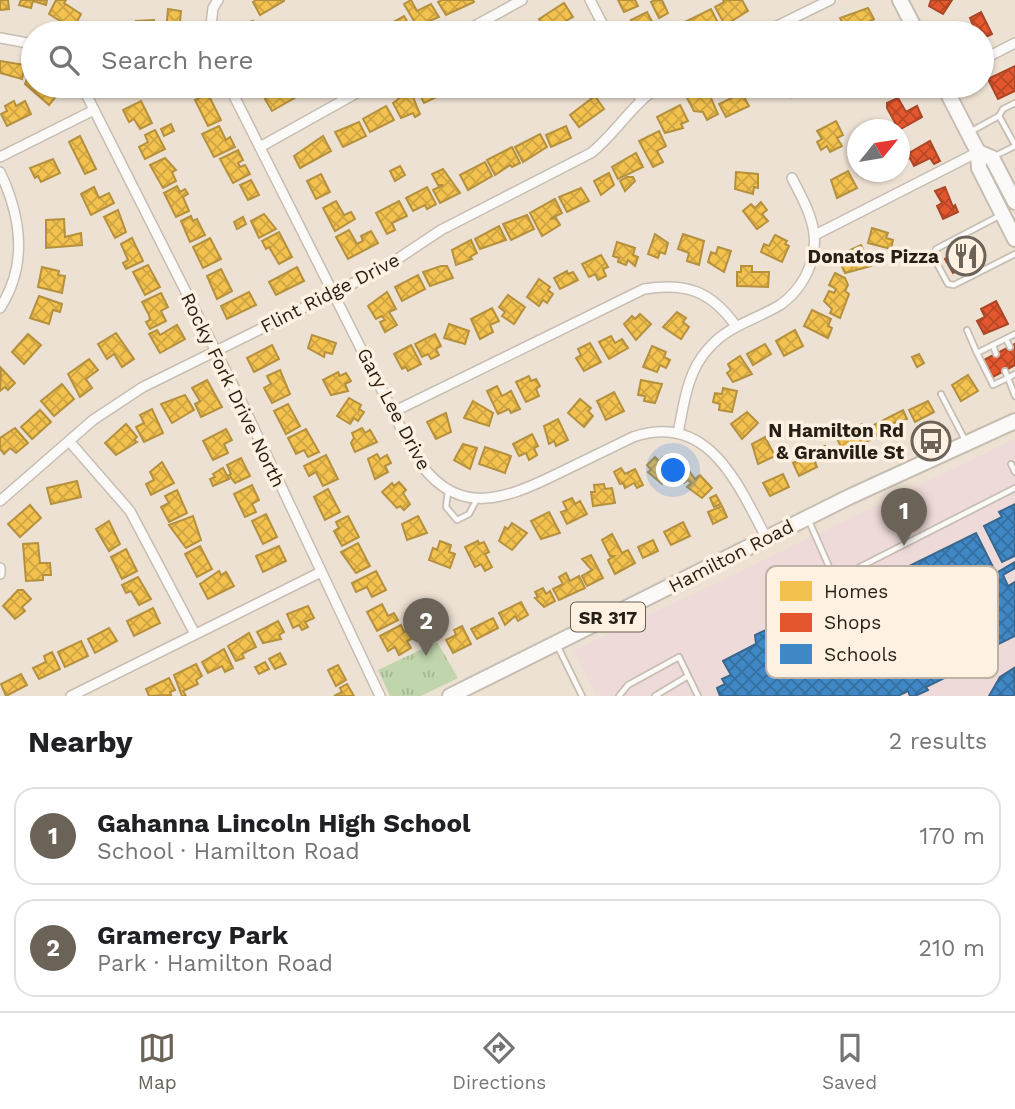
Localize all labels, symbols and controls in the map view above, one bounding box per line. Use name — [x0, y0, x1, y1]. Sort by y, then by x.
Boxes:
search box — [21, 21, 994, 98]
icon: search — [45, 41, 83, 79]
text: Search here — [101, 45, 253, 75]
north arrow — [847, 119, 910, 182]
restaurant icon: Donatos Pizza — [945, 235, 987, 277]
place label: Donatos Pizza — [808, 245, 939, 268]
street label: Flint Ridge Drive — [257, 248, 403, 338]
street label: Rocky Fork Drive North — [176, 289, 290, 491]
street label: Gary Lee Drive — [352, 344, 436, 474]
place label: N Hamilton Rd & Granville St — [768, 419, 905, 464]
bus stop icon: N Hamilton Rd & Granville St — [910, 420, 952, 462]
your location — [656, 453, 690, 487]
pin: 1 — [881, 488, 927, 546]
street label: Hamilton Road — [665, 515, 797, 597]
legend — [766, 566, 998, 678]
text: Homes — [824, 580, 888, 603]
pin: 2 — [403, 598, 449, 656]
road number: SR 317 — [571, 602, 645, 632]
text: Shops — [824, 611, 881, 634]
text: Schools — [824, 643, 897, 666]
text: Nearby — [28, 724, 133, 759]
text: 2 results — [889, 728, 987, 755]
text: Gahanna Lincoln High School — [97, 808, 471, 838]
text: 1 — [48, 823, 58, 850]
text: 170 m — [920, 823, 985, 850]
text: School · Hamilton Road — [97, 838, 360, 865]
text: Gramercy Park — [97, 920, 288, 950]
text: 2 — [46, 935, 60, 962]
text: 210 m — [919, 935, 985, 962]
text: Park · Hamilton Road — [97, 950, 333, 977]
tab: Map — [138, 1029, 177, 1094]
tab: Directions — [452, 1029, 546, 1094]
tab: Saved — [822, 1029, 877, 1094]

